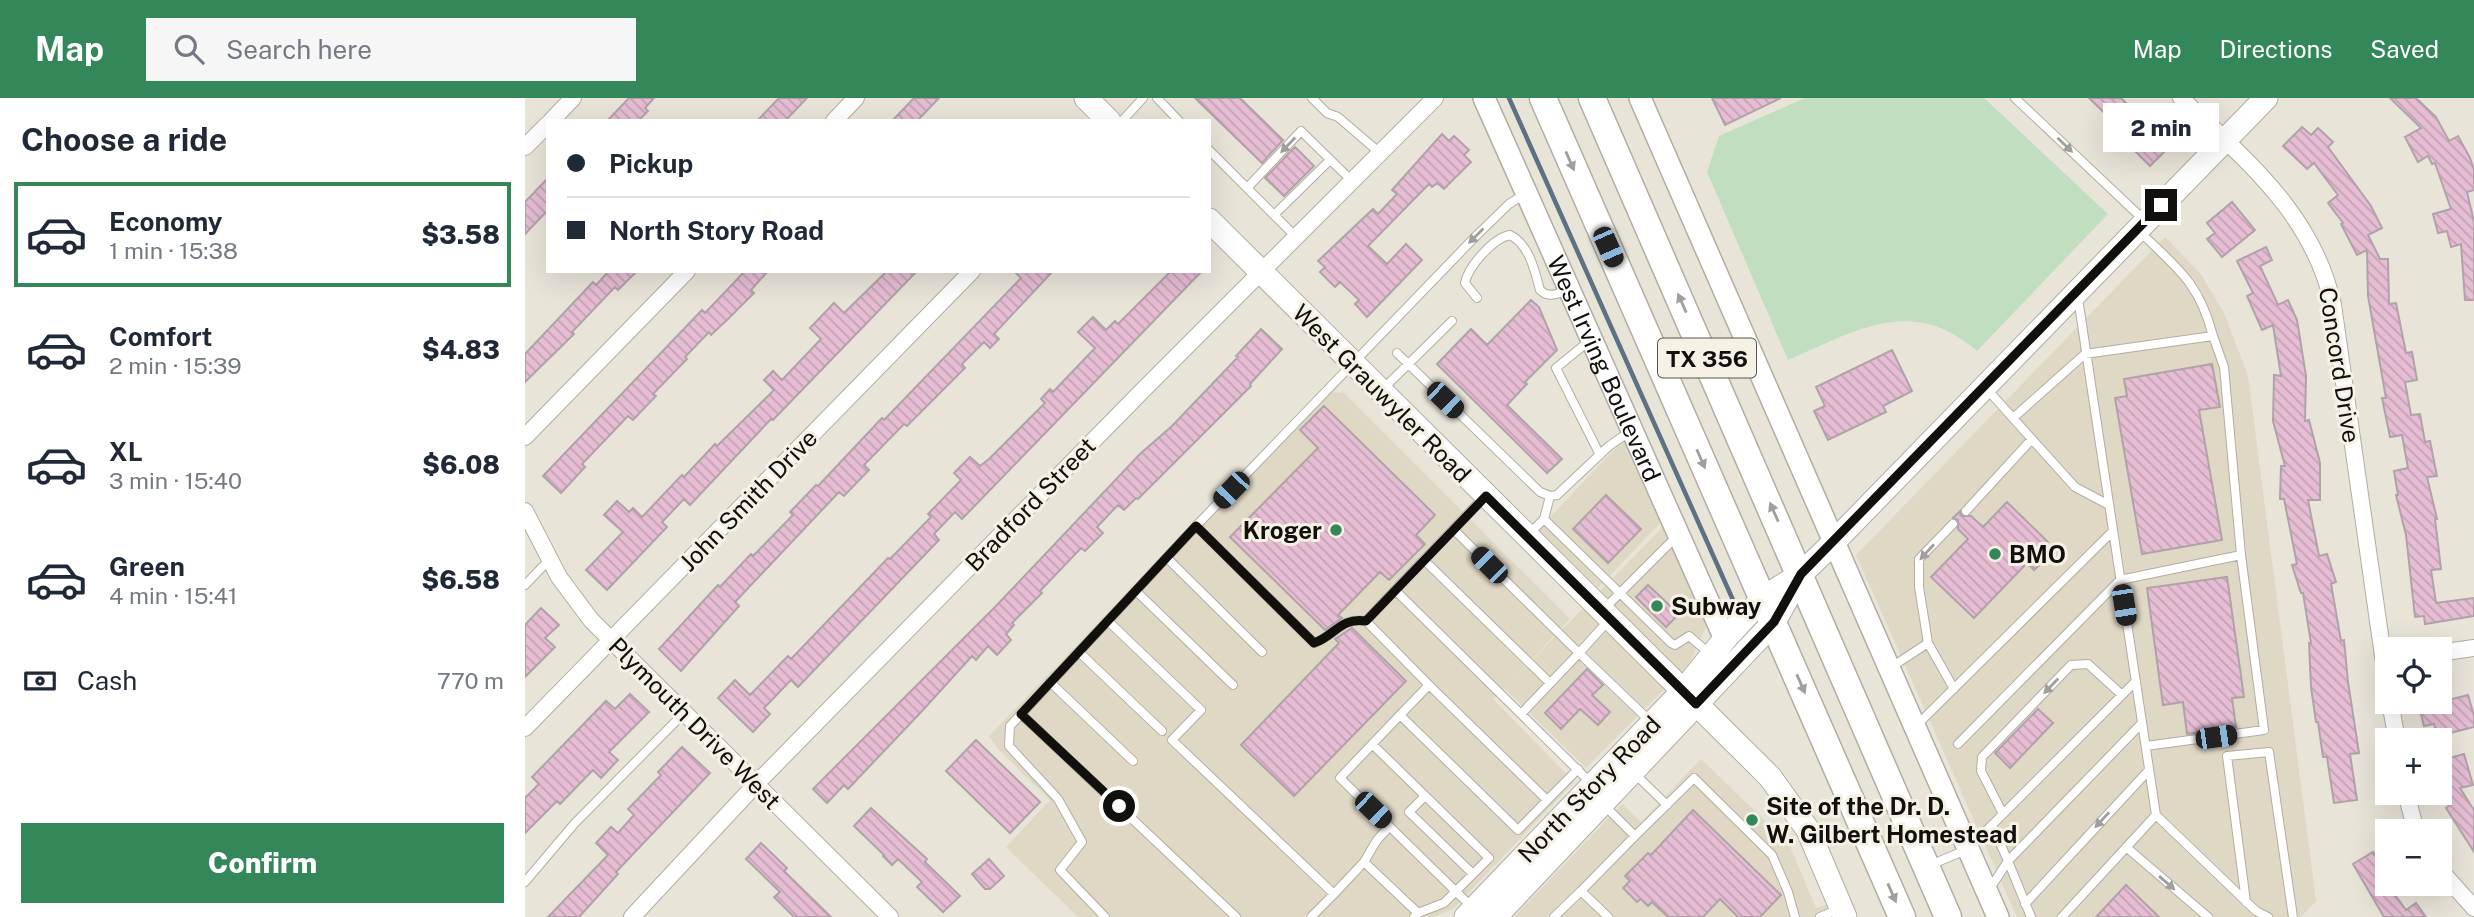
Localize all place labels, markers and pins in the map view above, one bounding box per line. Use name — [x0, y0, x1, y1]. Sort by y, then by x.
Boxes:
place label: Kroger — [1243, 516, 1322, 544]
marker: Kroger — [1328, 522, 1344, 538]
place label: BMO — [2009, 540, 2066, 568]
marker: BMO — [1987, 546, 2003, 562]
place label: Subway — [1671, 592, 1762, 620]
marker: Subway — [1649, 598, 1665, 614]
place label: Site of the Dr. D. W. Gilbert Homestead — [1766, 792, 2017, 848]
marker: Site of the Dr. D. W. Gilbert Homestead — [1744, 812, 1760, 828]

